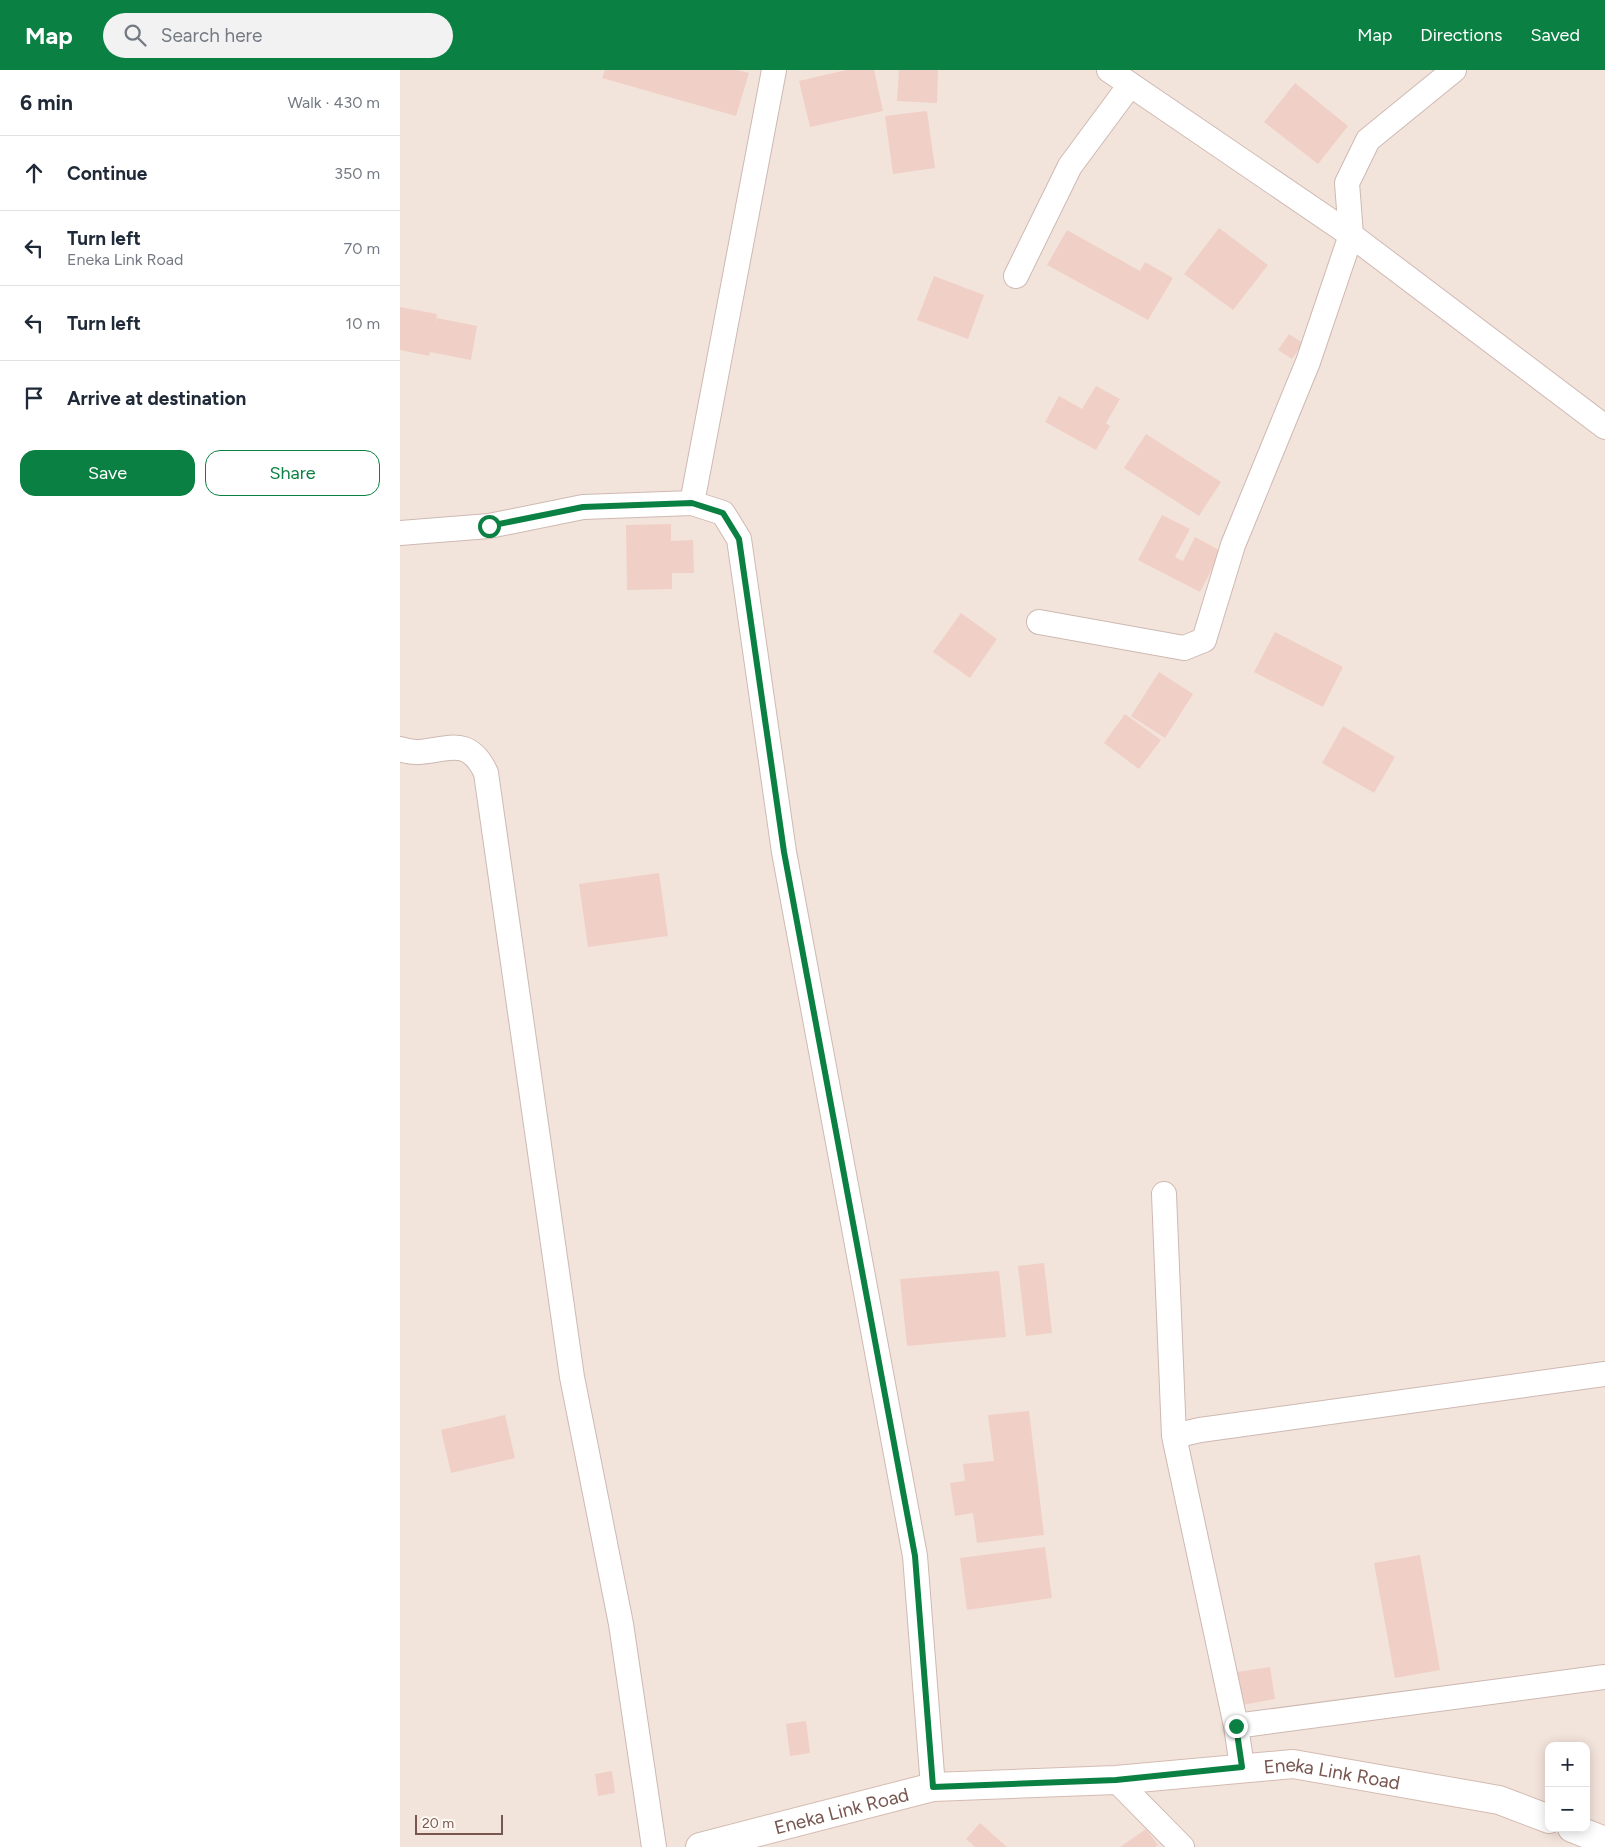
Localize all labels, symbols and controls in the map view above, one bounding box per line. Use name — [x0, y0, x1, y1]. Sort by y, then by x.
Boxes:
search box — [103, 13, 453, 58]
text: Map — [25, 21, 73, 50]
icon: search — [121, 21, 149, 49]
text: Search here — [161, 24, 262, 47]
text: Map — [1357, 24, 1392, 46]
text: Directions — [1420, 24, 1502, 46]
text: Saved — [1530, 24, 1580, 46]
text: 6 min — [20, 90, 73, 115]
text: Walk · 430 m — [287, 93, 380, 112]
icon: ahead — [20, 159, 48, 187]
text: Continue — [67, 162, 147, 185]
text: 350 m — [334, 164, 380, 183]
text: Turn left — [67, 227, 141, 250]
icon: left — [20, 234, 48, 262]
text: 70 m — [344, 239, 380, 258]
text: Eneka Link Road — [67, 250, 183, 269]
icon: left — [20, 309, 48, 337]
text: Turn left — [67, 312, 141, 335]
text: 10 m — [346, 314, 380, 333]
icon: arrive — [20, 384, 48, 412]
text: Arrive at destination — [67, 387, 246, 410]
button: Save — [20, 450, 195, 496]
button: Share — [205, 450, 380, 496]
route start — [478, 515, 501, 538]
route end — [1225, 1715, 1248, 1738]
map controls — [1545, 1742, 1590, 1832]
button: + — [1545, 1742, 1590, 1787]
street label: Eneka Link Road — [1263, 1753, 1402, 1795]
street label: Eneka Link Road — [772, 1783, 911, 1839]
button: − — [1545, 1787, 1590, 1832]
scale bar — [415, 1812, 502, 1835]
text: 20 m — [422, 1815, 454, 1832]

